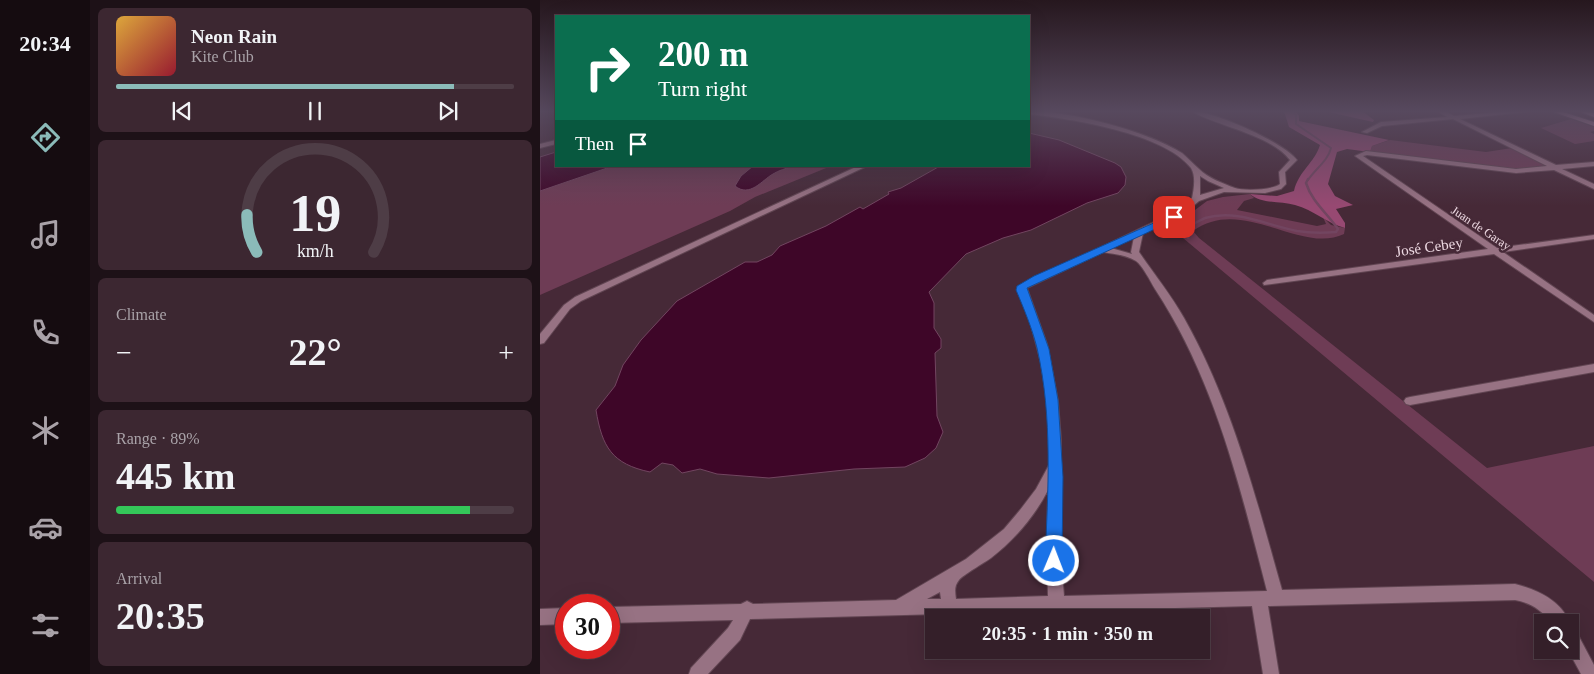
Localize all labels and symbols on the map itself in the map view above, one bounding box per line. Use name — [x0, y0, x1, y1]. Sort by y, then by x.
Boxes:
pin — [1153, 196, 1195, 238]
street label: Juan de Garay — [1449, 203, 1513, 253]
street label: José Cebey — [1394, 234, 1464, 260]
position arrow — [1027, 534, 1079, 586]
speed limit sign: 30 — [555, 594, 620, 659]

